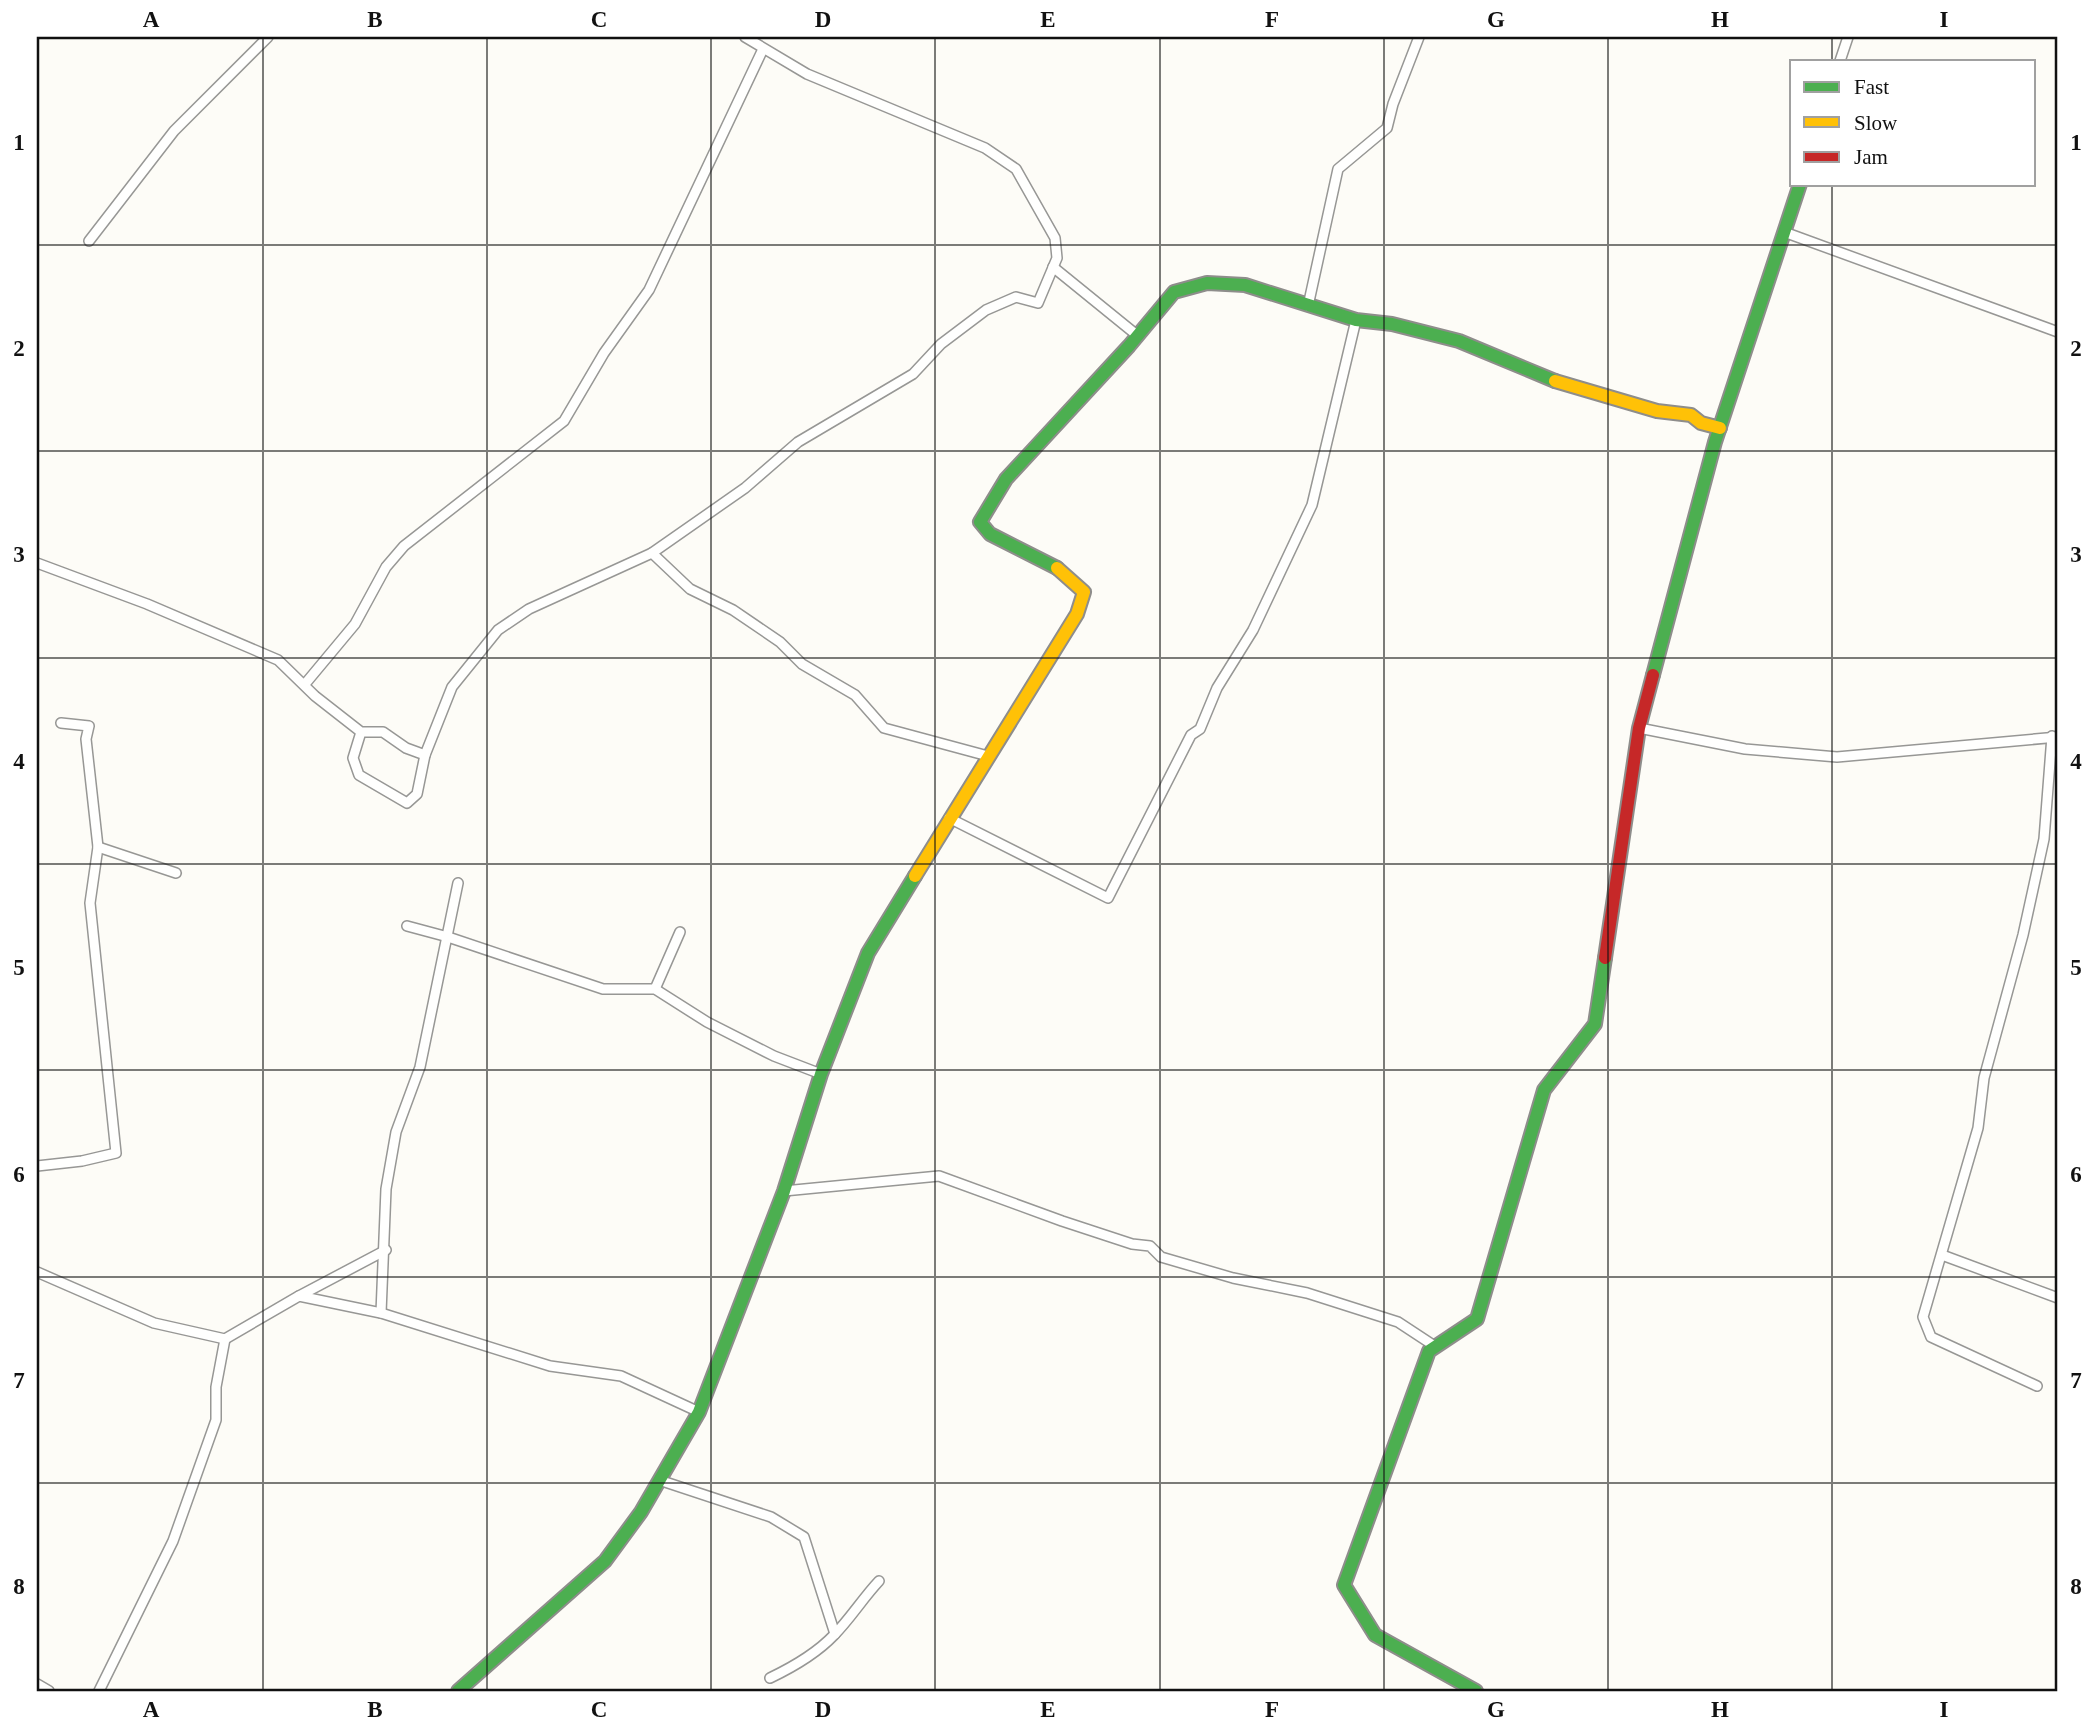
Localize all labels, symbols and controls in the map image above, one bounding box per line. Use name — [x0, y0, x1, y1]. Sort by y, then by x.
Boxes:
text: A — [143, 7, 160, 32]
text: B — [367, 7, 383, 32]
text: C — [591, 7, 607, 32]
text: D — [815, 7, 831, 32]
text: E — [1040, 7, 1056, 32]
text: F — [1265, 7, 1279, 32]
text: G — [1487, 7, 1505, 32]
text: H — [1711, 7, 1729, 32]
text: I — [1940, 7, 1949, 32]
legend — [1790, 60, 2036, 186]
text: Fast — [1854, 75, 1889, 99]
text: Slow — [1854, 111, 1898, 135]
text: 1 — [13, 130, 25, 155]
text: 1 — [2070, 130, 2082, 155]
text: Jam — [1854, 145, 1888, 169]
text: 2 — [13, 336, 25, 361]
text: 2 — [2070, 336, 2082, 361]
text: 3 — [13, 542, 25, 567]
text: 3 — [2070, 542, 2082, 567]
text: 4 — [13, 749, 25, 774]
text: 4 — [2070, 749, 2082, 774]
text: 5 — [13, 955, 25, 980]
text: 5 — [2070, 955, 2082, 980]
text: 6 — [13, 1162, 25, 1187]
text: 6 — [2070, 1162, 2082, 1187]
text: 7 — [13, 1368, 25, 1393]
text: 7 — [2070, 1368, 2082, 1393]
text: 8 — [13, 1574, 25, 1599]
text: 8 — [2070, 1574, 2082, 1599]
text: A — [143, 1697, 160, 1722]
text: B — [367, 1697, 383, 1722]
text: C — [591, 1697, 607, 1722]
text: D — [815, 1697, 831, 1722]
text: E — [1040, 1697, 1056, 1722]
text: F — [1265, 1697, 1279, 1722]
text: G — [1487, 1697, 1505, 1722]
text: H — [1711, 1697, 1729, 1722]
text: I — [1940, 1697, 1949, 1722]

